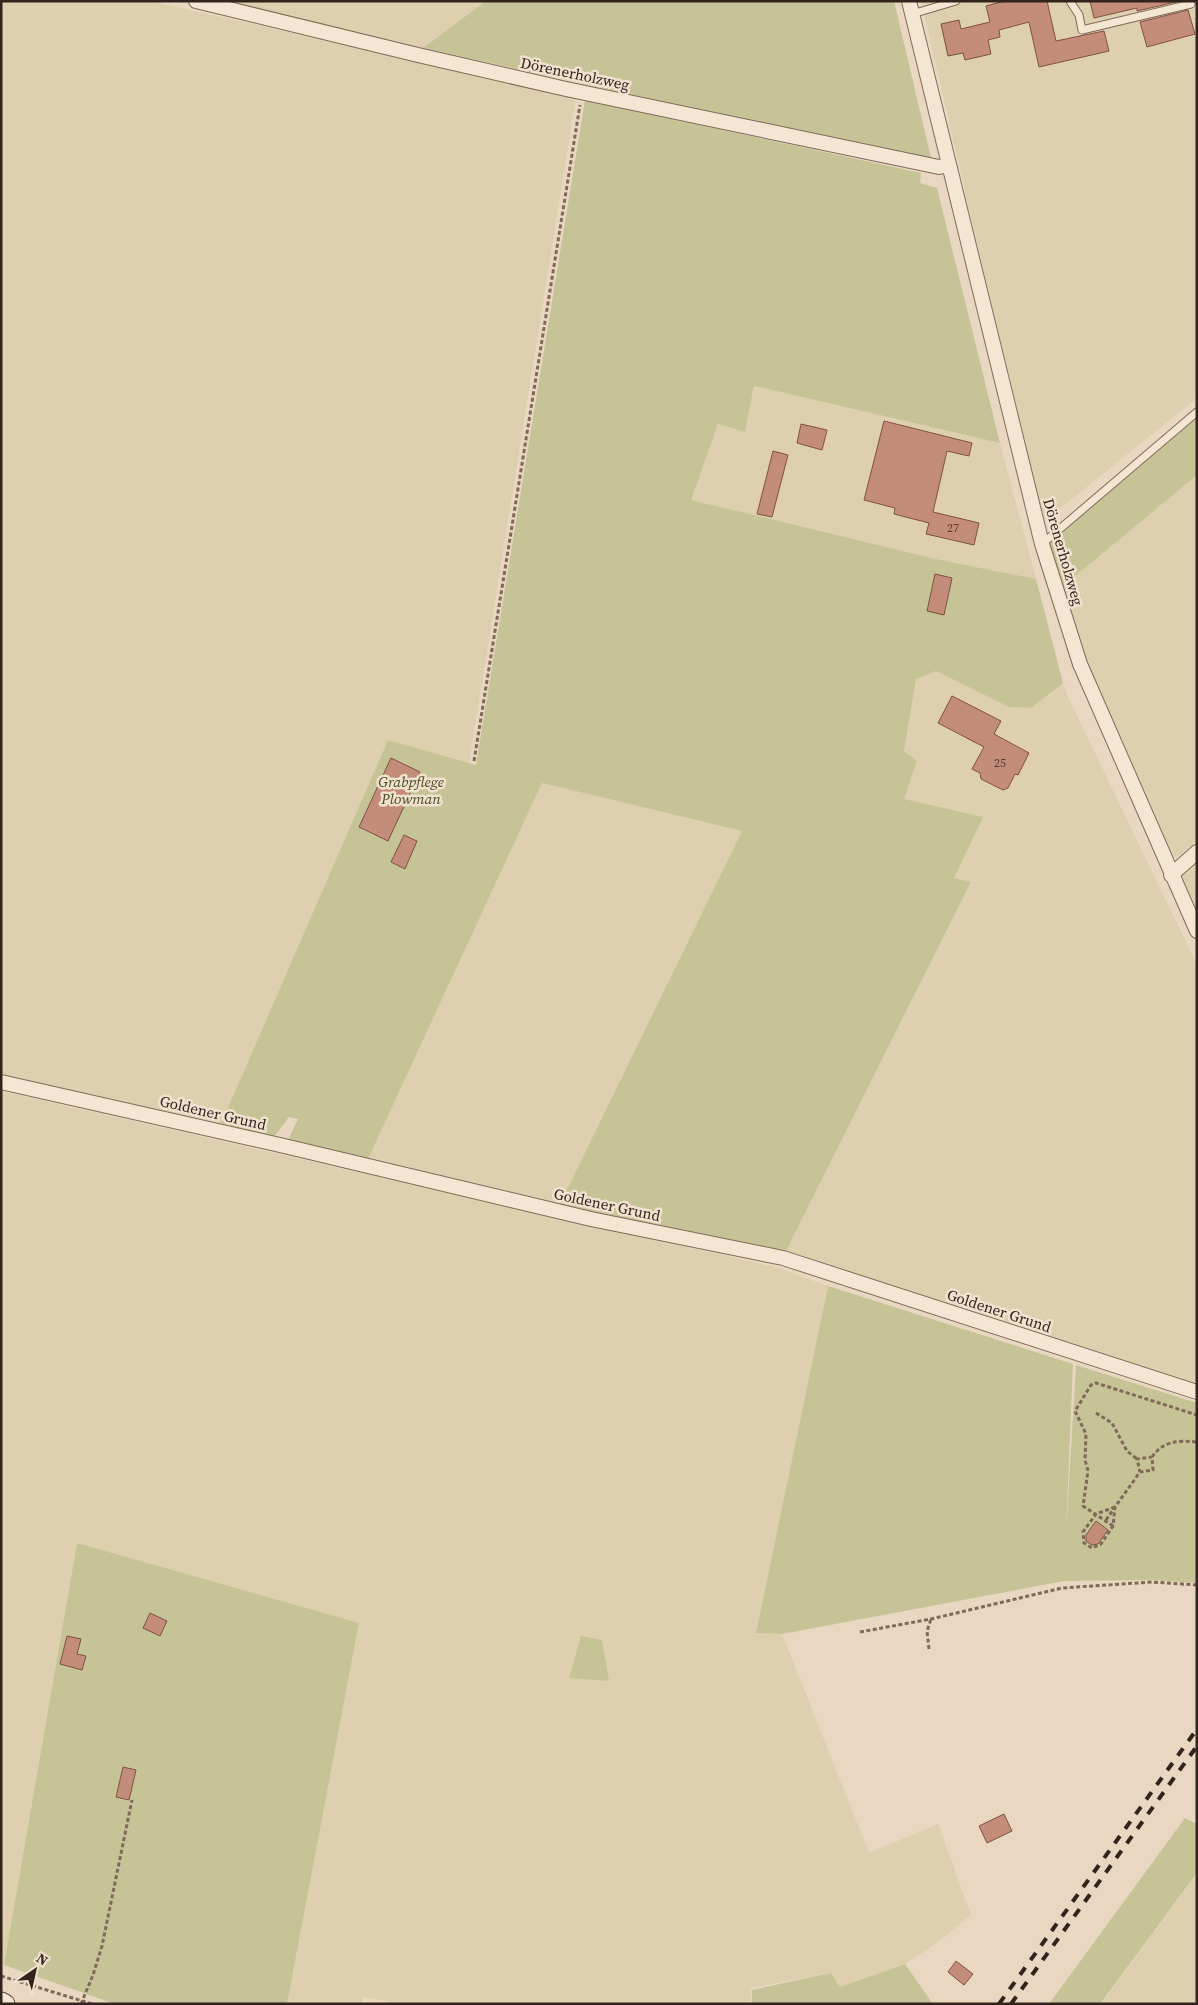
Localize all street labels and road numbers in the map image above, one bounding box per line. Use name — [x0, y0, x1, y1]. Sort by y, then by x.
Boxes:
street label: Dörenerholzweg — [519, 52, 632, 95]
street label: Dörenerholzweg — [1038, 496, 1089, 608]
street label: Goldener Grund — [158, 1090, 269, 1135]
street label: Goldener Grund — [552, 1183, 663, 1226]
street label: Goldener Grund — [944, 1284, 1054, 1337]

